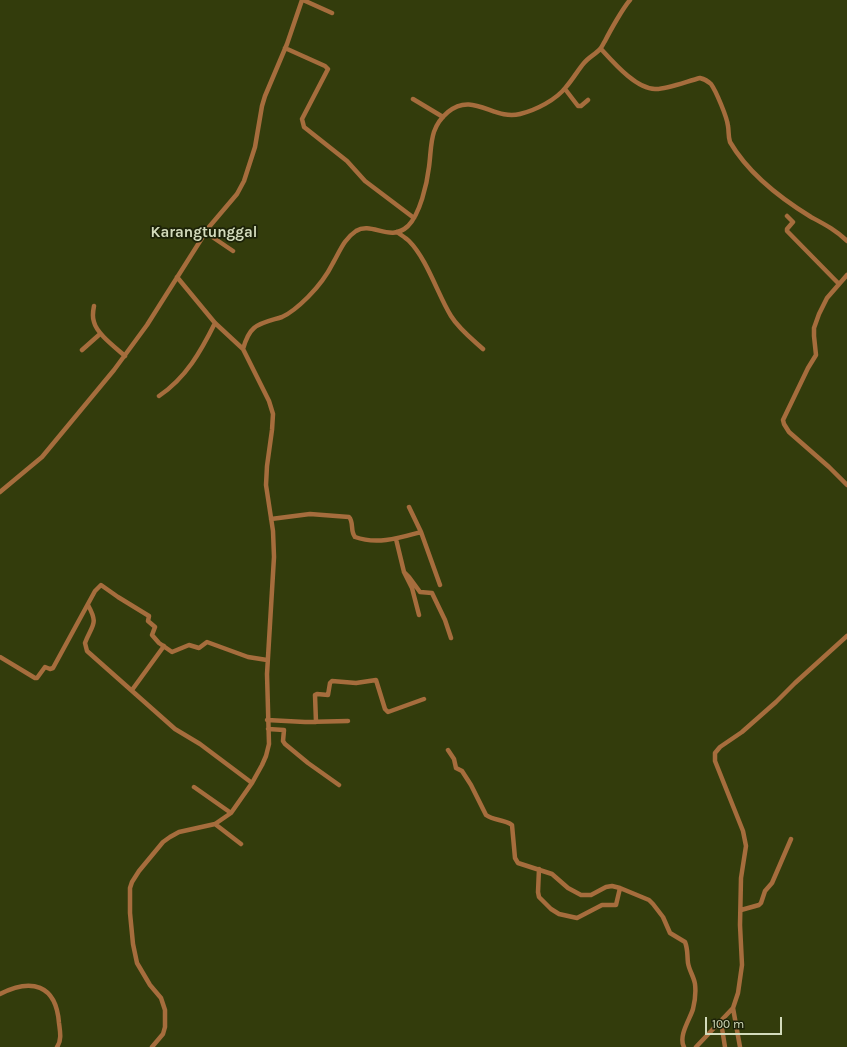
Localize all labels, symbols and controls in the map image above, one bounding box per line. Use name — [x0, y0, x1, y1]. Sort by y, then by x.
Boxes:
district label: Karangtunggal — [151, 224, 257, 242]
scale bar — [707, 1009, 784, 1035]
text: 100 m — [712, 1017, 744, 1031]

